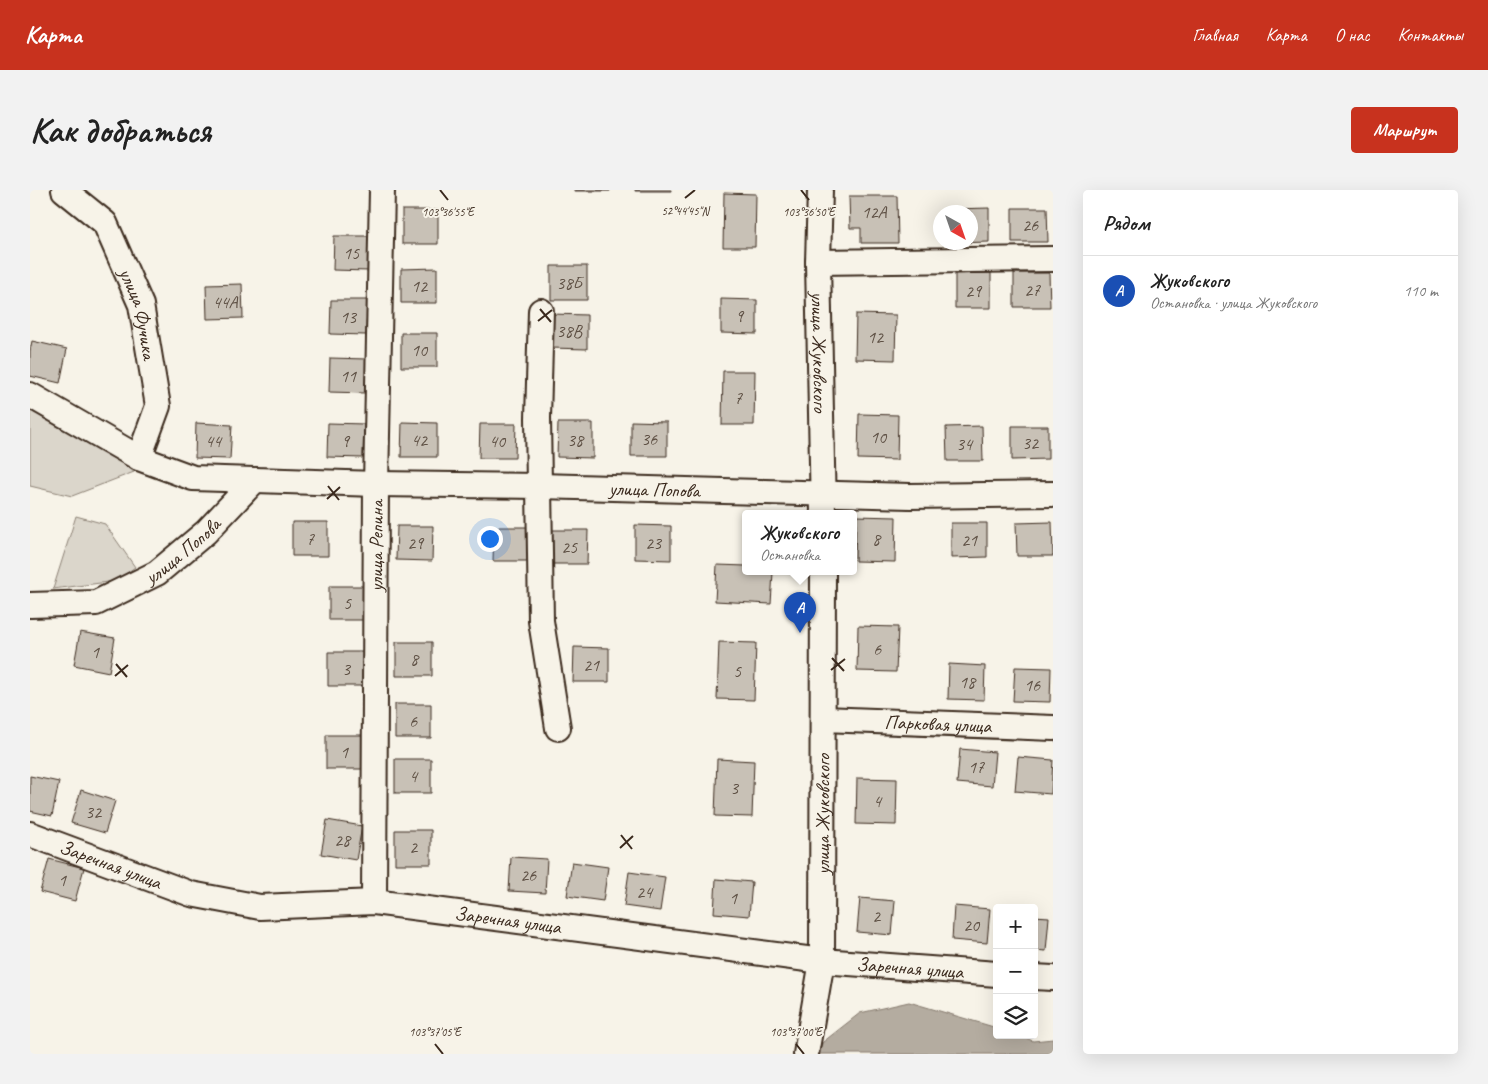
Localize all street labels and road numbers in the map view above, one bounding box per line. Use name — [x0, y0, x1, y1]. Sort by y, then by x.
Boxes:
street label: улица Фучика — [113, 263, 162, 363]
street label: улица Жуковского — [806, 290, 833, 414]
street label: улица Попова — [608, 476, 702, 503]
street label: улица Репина — [363, 498, 389, 593]
street label: улица Попова — [141, 511, 227, 590]
street label: Парковая улица — [884, 709, 993, 739]
street label: улица Жуковского — [810, 753, 836, 876]
street label: Заречная улица — [56, 834, 166, 895]
street label: Заречная улица — [453, 901, 564, 940]
street label: Заречная улица — [855, 952, 965, 985]

